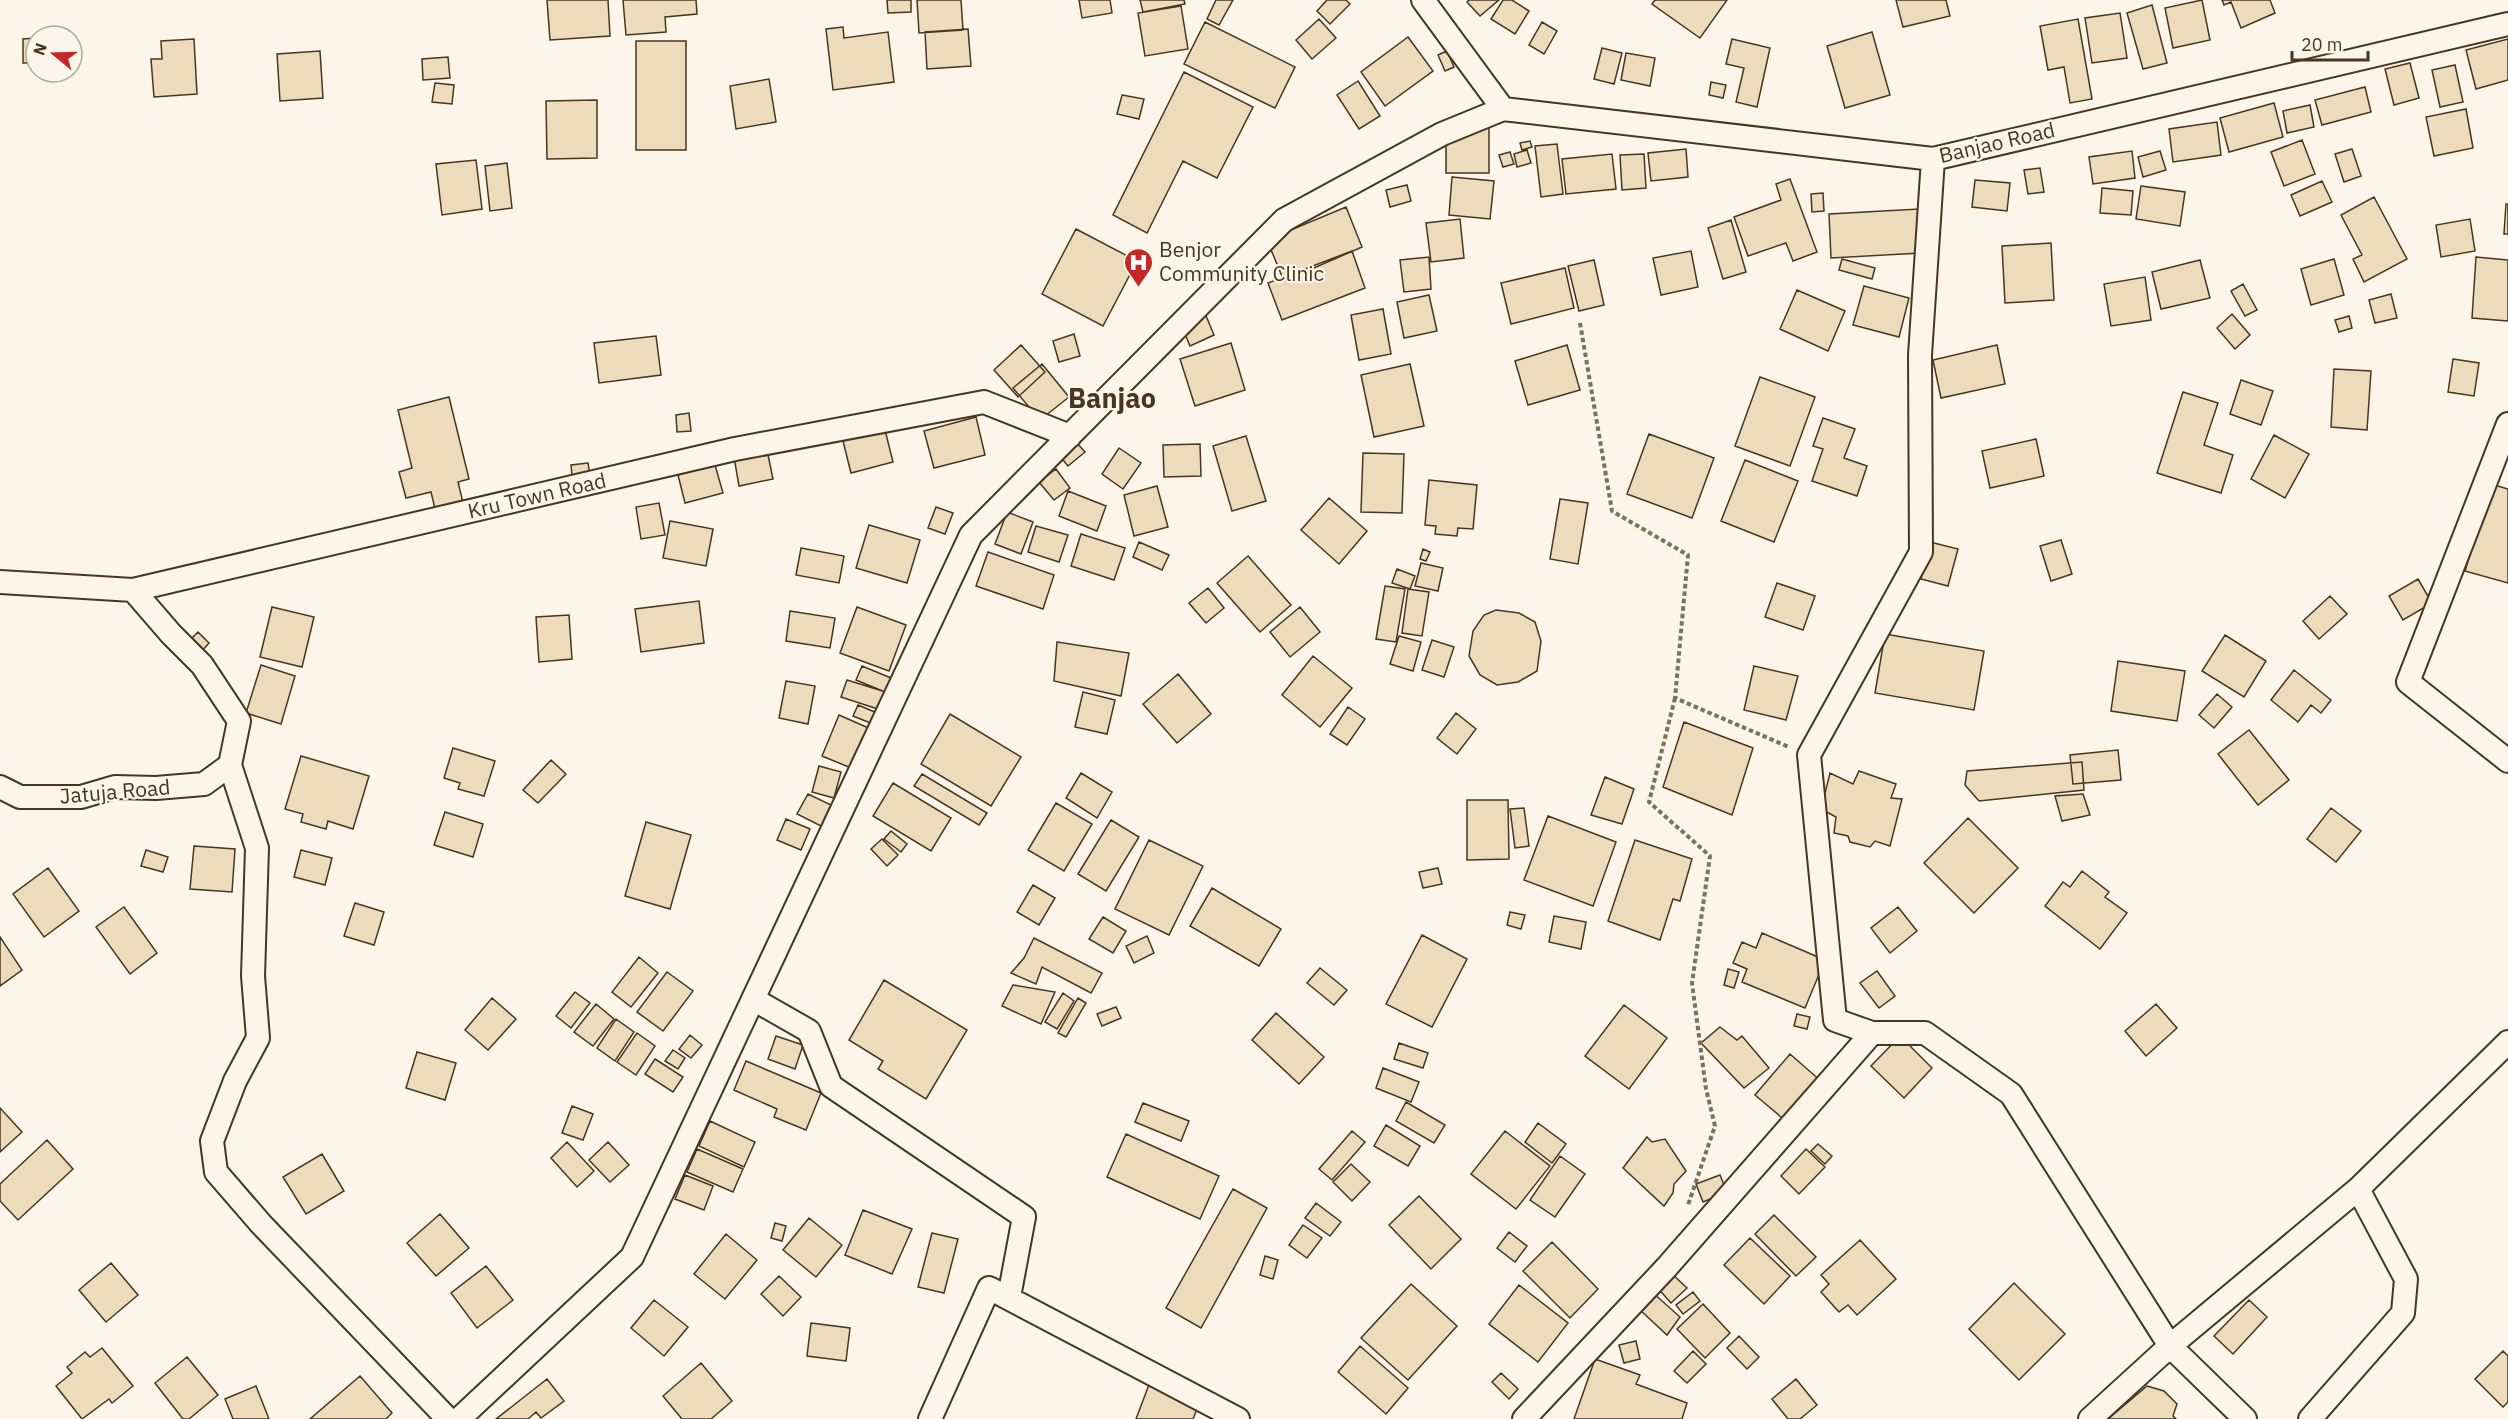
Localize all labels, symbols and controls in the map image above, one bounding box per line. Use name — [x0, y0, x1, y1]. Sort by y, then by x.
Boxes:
north arrow — [24, 24, 84, 84]
scale bar — [2292, 24, 2368, 62]
text: 20 m — [2301, 33, 2343, 56]
text: N — [28, 40, 51, 58]
street label: Banjao Road — [1936, 115, 2058, 169]
place label: Benjor Community Clinic — [1159, 235, 1324, 287]
hospital icon: Benjor Community Clinic — [1122, 246, 1154, 288]
district label: Banjao — [1068, 380, 1156, 415]
street label: Kru Town Road — [465, 465, 609, 525]
street label: Jatuja Road — [58, 772, 171, 810]

